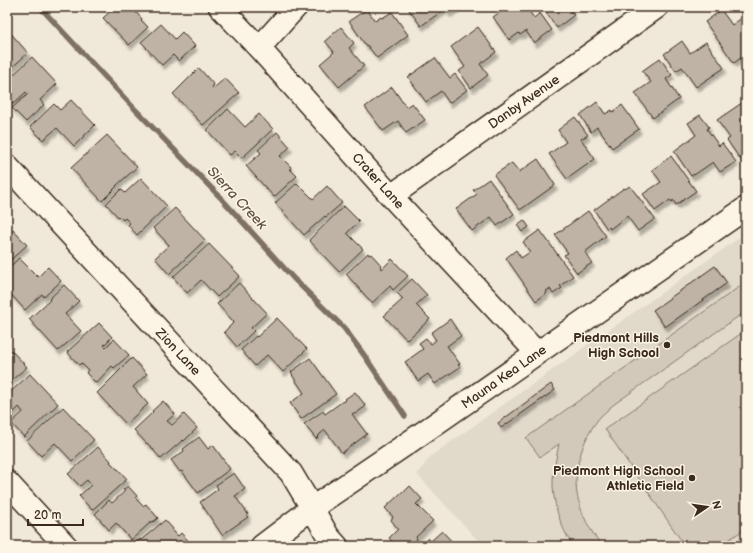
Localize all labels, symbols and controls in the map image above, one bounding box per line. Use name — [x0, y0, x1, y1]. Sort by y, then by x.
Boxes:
street label: Danby Avenue — [485, 71, 563, 132]
street label: Crater Lane — [349, 150, 408, 213]
water label: Sierra Creek — [203, 163, 271, 234]
street label: Zion Lane — [151, 324, 204, 379]
place label: Piedmont Hills High School — [573, 330, 659, 361]
marker: Piedmont Hills High School — [662, 340, 672, 350]
street label: Mauna Kea Lane — [458, 342, 550, 412]
place label: Piedmont High School Athletic Field — [553, 463, 684, 494]
marker: Piedmont High School Athletic Field — [687, 473, 697, 483]
north arrow — [687, 487, 727, 527]
text: N — [709, 499, 724, 510]
scale bar — [28, 501, 83, 527]
text: 20 m — [34, 508, 61, 523]

